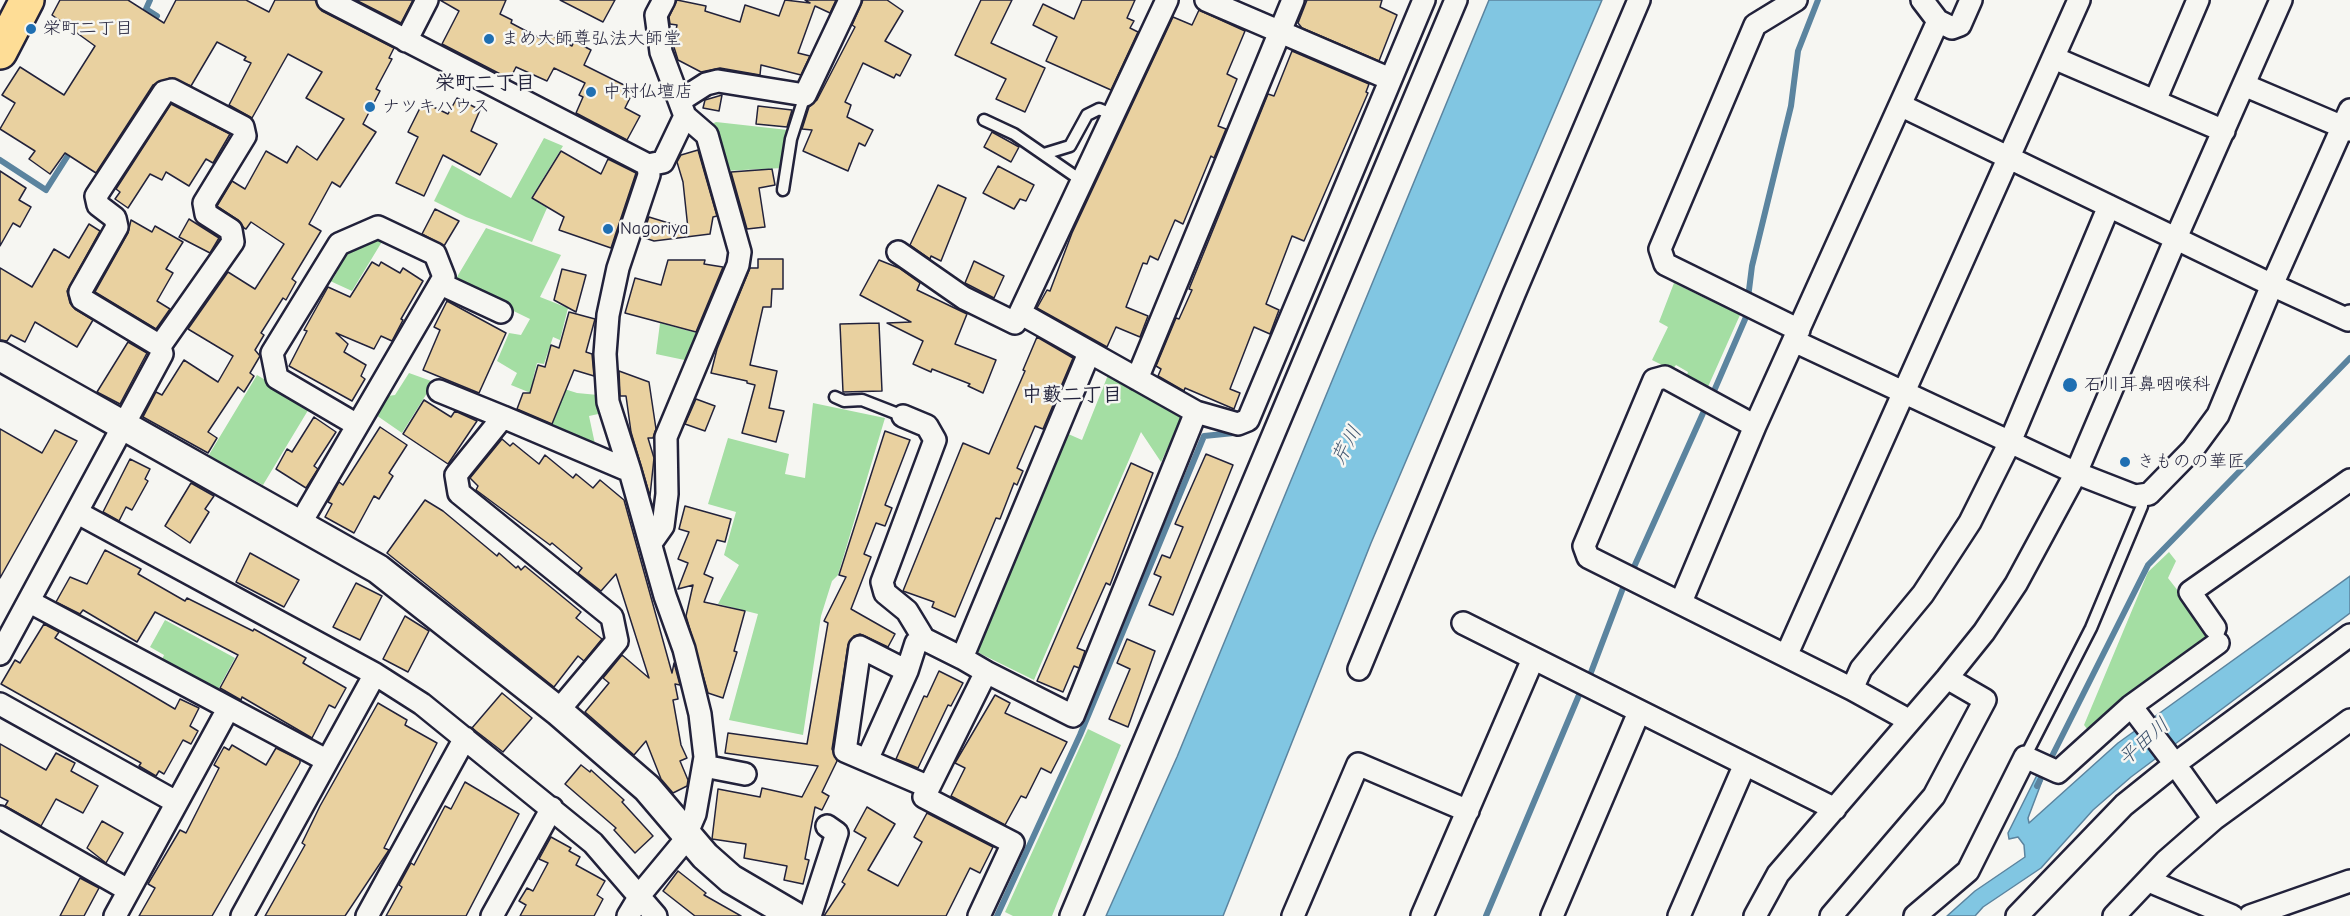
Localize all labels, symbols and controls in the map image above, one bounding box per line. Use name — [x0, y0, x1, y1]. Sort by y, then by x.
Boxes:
place label: 栄町二丁目 — [43, 18, 133, 40]
marker: 栄町二丁目 — [24, 22, 38, 36]
place label: まめ大師尊弘法大師堂 — [501, 28, 681, 50]
marker: まめ大師尊弘法大師堂 — [482, 32, 496, 46]
district label: 栄町二丁目 — [435, 71, 535, 95]
place label: 中村仏壇店 — [603, 81, 693, 103]
marker: 中村仏壇店 — [584, 85, 598, 99]
place label: ナツキハウス — [382, 96, 490, 118]
marker: ナツキハウス — [363, 100, 377, 114]
place label: Nagoriya — [620, 218, 688, 240]
marker: Nagoriya — [601, 222, 615, 236]
place label: 石川耳鼻咽喉科 — [2084, 374, 2210, 396]
marker: 石川耳鼻咽喉科 — [2061, 376, 2079, 394]
district label: 中藪二丁目 — [1022, 383, 1122, 407]
water label: 芹川 — [1327, 422, 1367, 468]
place label: きものの華匠 — [2137, 451, 2245, 473]
marker: きものの華匠 — [2118, 455, 2132, 469]
water label: 平田川 — [2114, 713, 2174, 771]

